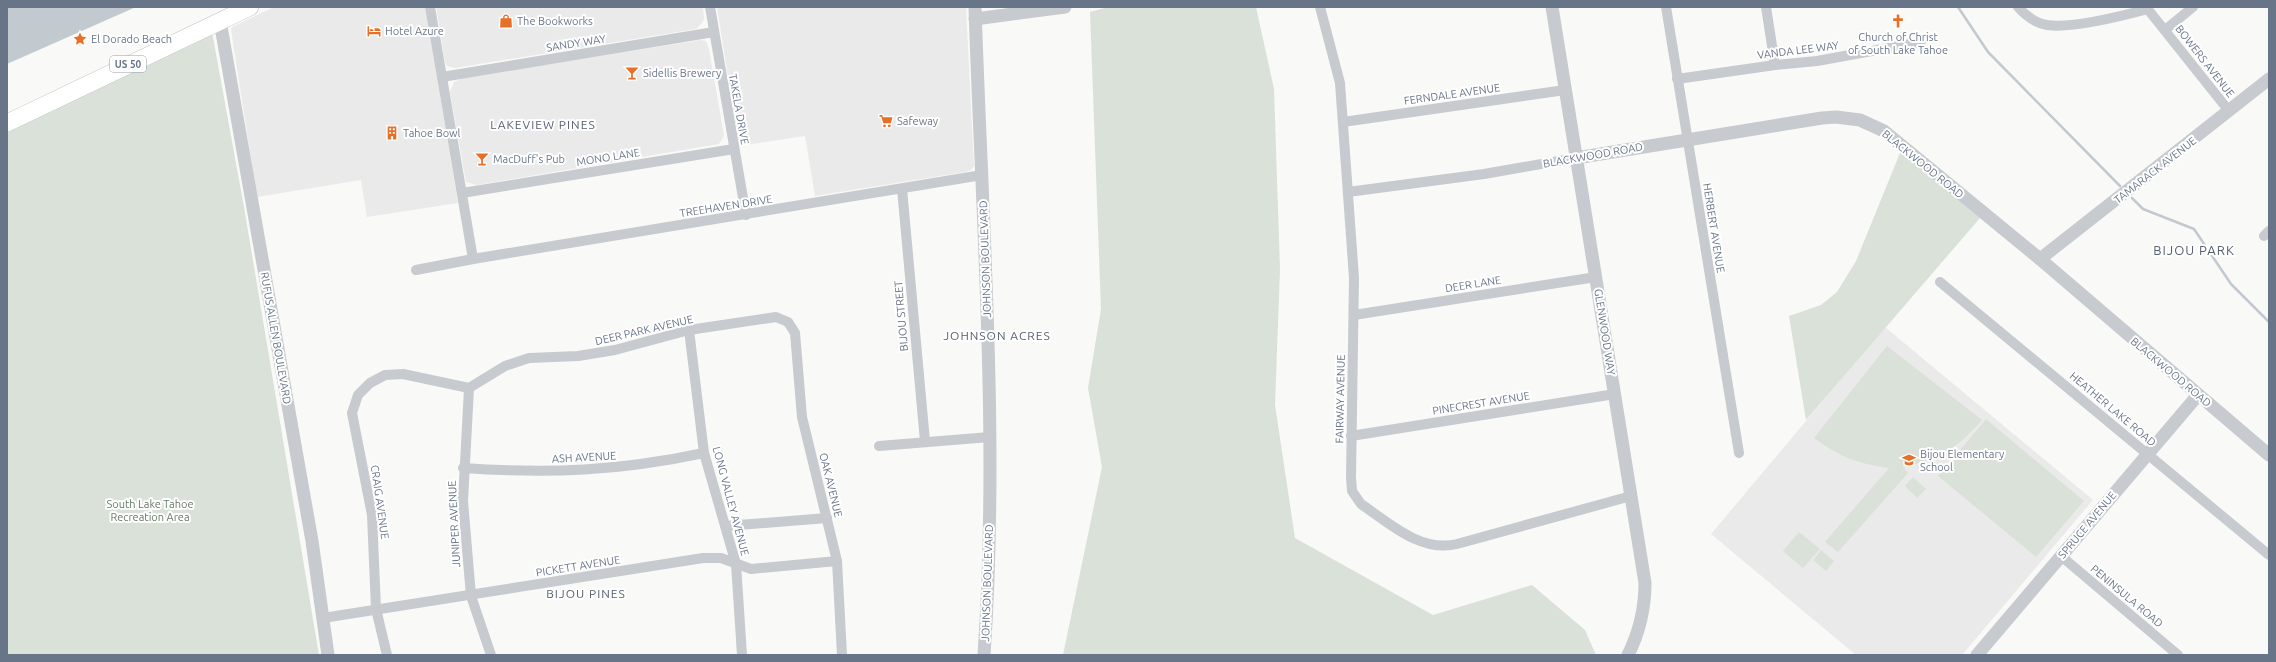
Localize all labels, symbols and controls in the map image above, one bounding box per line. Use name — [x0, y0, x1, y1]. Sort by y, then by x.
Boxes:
shop icon: The Bookworks — [498, 13, 514, 29]
church icon: Church of Christ of South Lake Tahoe — [1890, 13, 1906, 29]
place label: The Bookworks — [517, 15, 593, 27]
hotel icon: Hotel Azure — [366, 23, 382, 39]
street label: BOWERS AVENUE — [2173, 23, 2237, 99]
place label: Hotel Azure — [385, 25, 444, 37]
place icon: El Dorado Beach — [72, 31, 88, 47]
place label: Church of Christ of South Lake Tahoe — [1848, 31, 1948, 56]
street label: SANDY WAY — [546, 32, 607, 54]
place label: El Dorado Beach — [91, 33, 172, 45]
street label: VANDA LEE WAY — [1757, 39, 1840, 61]
road number: US 50 — [110, 56, 146, 72]
bar icon: Sidellis Brewery — [624, 65, 640, 81]
place label: Sidellis Brewery — [643, 67, 722, 79]
street label: TAKELA DRIVE — [727, 73, 751, 145]
street label: FERNDALE AVENUE — [1403, 81, 1501, 107]
supermarket icon: Safeway — [878, 113, 894, 129]
place label: Safeway — [897, 115, 939, 127]
district label: LAKEVIEW PINES — [490, 118, 596, 131]
building icon: Tahoe Bowl — [384, 125, 400, 141]
place label: Tahoe Bowl — [403, 127, 461, 139]
street label: BLACKWOOD ROAD — [1880, 127, 1966, 201]
street label: TAMARACK AVENUE — [2112, 134, 2198, 206]
street label: BLACKWOOD ROAD — [1542, 140, 1644, 170]
street label: MONO LANE — [575, 146, 641, 168]
bar icon: MacDuff's Pub — [474, 151, 490, 167]
place label: MacDuff's Pub — [493, 153, 565, 165]
street label: HERBERT AVENUE — [1701, 182, 1727, 274]
street label: TREEHAVEN DRIVE — [679, 193, 773, 219]
street label: JOHNSON BOULEVARD — [977, 200, 993, 318]
district label: BIJOU PARK — [2153, 243, 2235, 257]
street label: RUFUS ALLEN BOULEVARD — [258, 271, 294, 405]
street label: DEER LANE — [1444, 274, 1502, 294]
street label: BIJOU STREET — [892, 280, 910, 352]
street label: GLENWOOD WAY — [1592, 288, 1618, 377]
street label: DEER PARK AVENUE — [594, 313, 694, 347]
district label: JOHNSON ACRES — [943, 329, 1051, 342]
street label: BLACKWOOD ROAD — [2128, 335, 2214, 409]
street label: FAIRWAY AVENUE — [1333, 355, 1347, 443]
street label: HEATHER LAKE ROAD — [2068, 370, 2159, 449]
street label: PINECREST AVENUE — [1431, 389, 1531, 417]
street label: LONG VALLEY AVENUE — [711, 445, 751, 557]
place label: Bijou Elementary School — [1920, 448, 2005, 473]
street label: ASH AVENUE — [551, 449, 617, 465]
street label: OAK AVENUE — [817, 451, 845, 519]
school or university icon: Bijou Elementary School — [1901, 452, 1917, 468]
street label: CRAIG AVENUE — [369, 464, 391, 540]
street label: JUNIPER AVENUE — [446, 480, 462, 568]
street label: SPRUCE AVENUE — [2056, 489, 2118, 561]
park label: South Lake Tahoe Recreation Area — [107, 498, 193, 523]
street label: JOHNSON BOULEVARD — [979, 524, 995, 642]
street label: PICKETT AVENUE — [535, 553, 621, 579]
street label: PENINSULA ROAD — [2089, 562, 2166, 630]
district label: BIJOU PINES — [546, 587, 626, 600]

